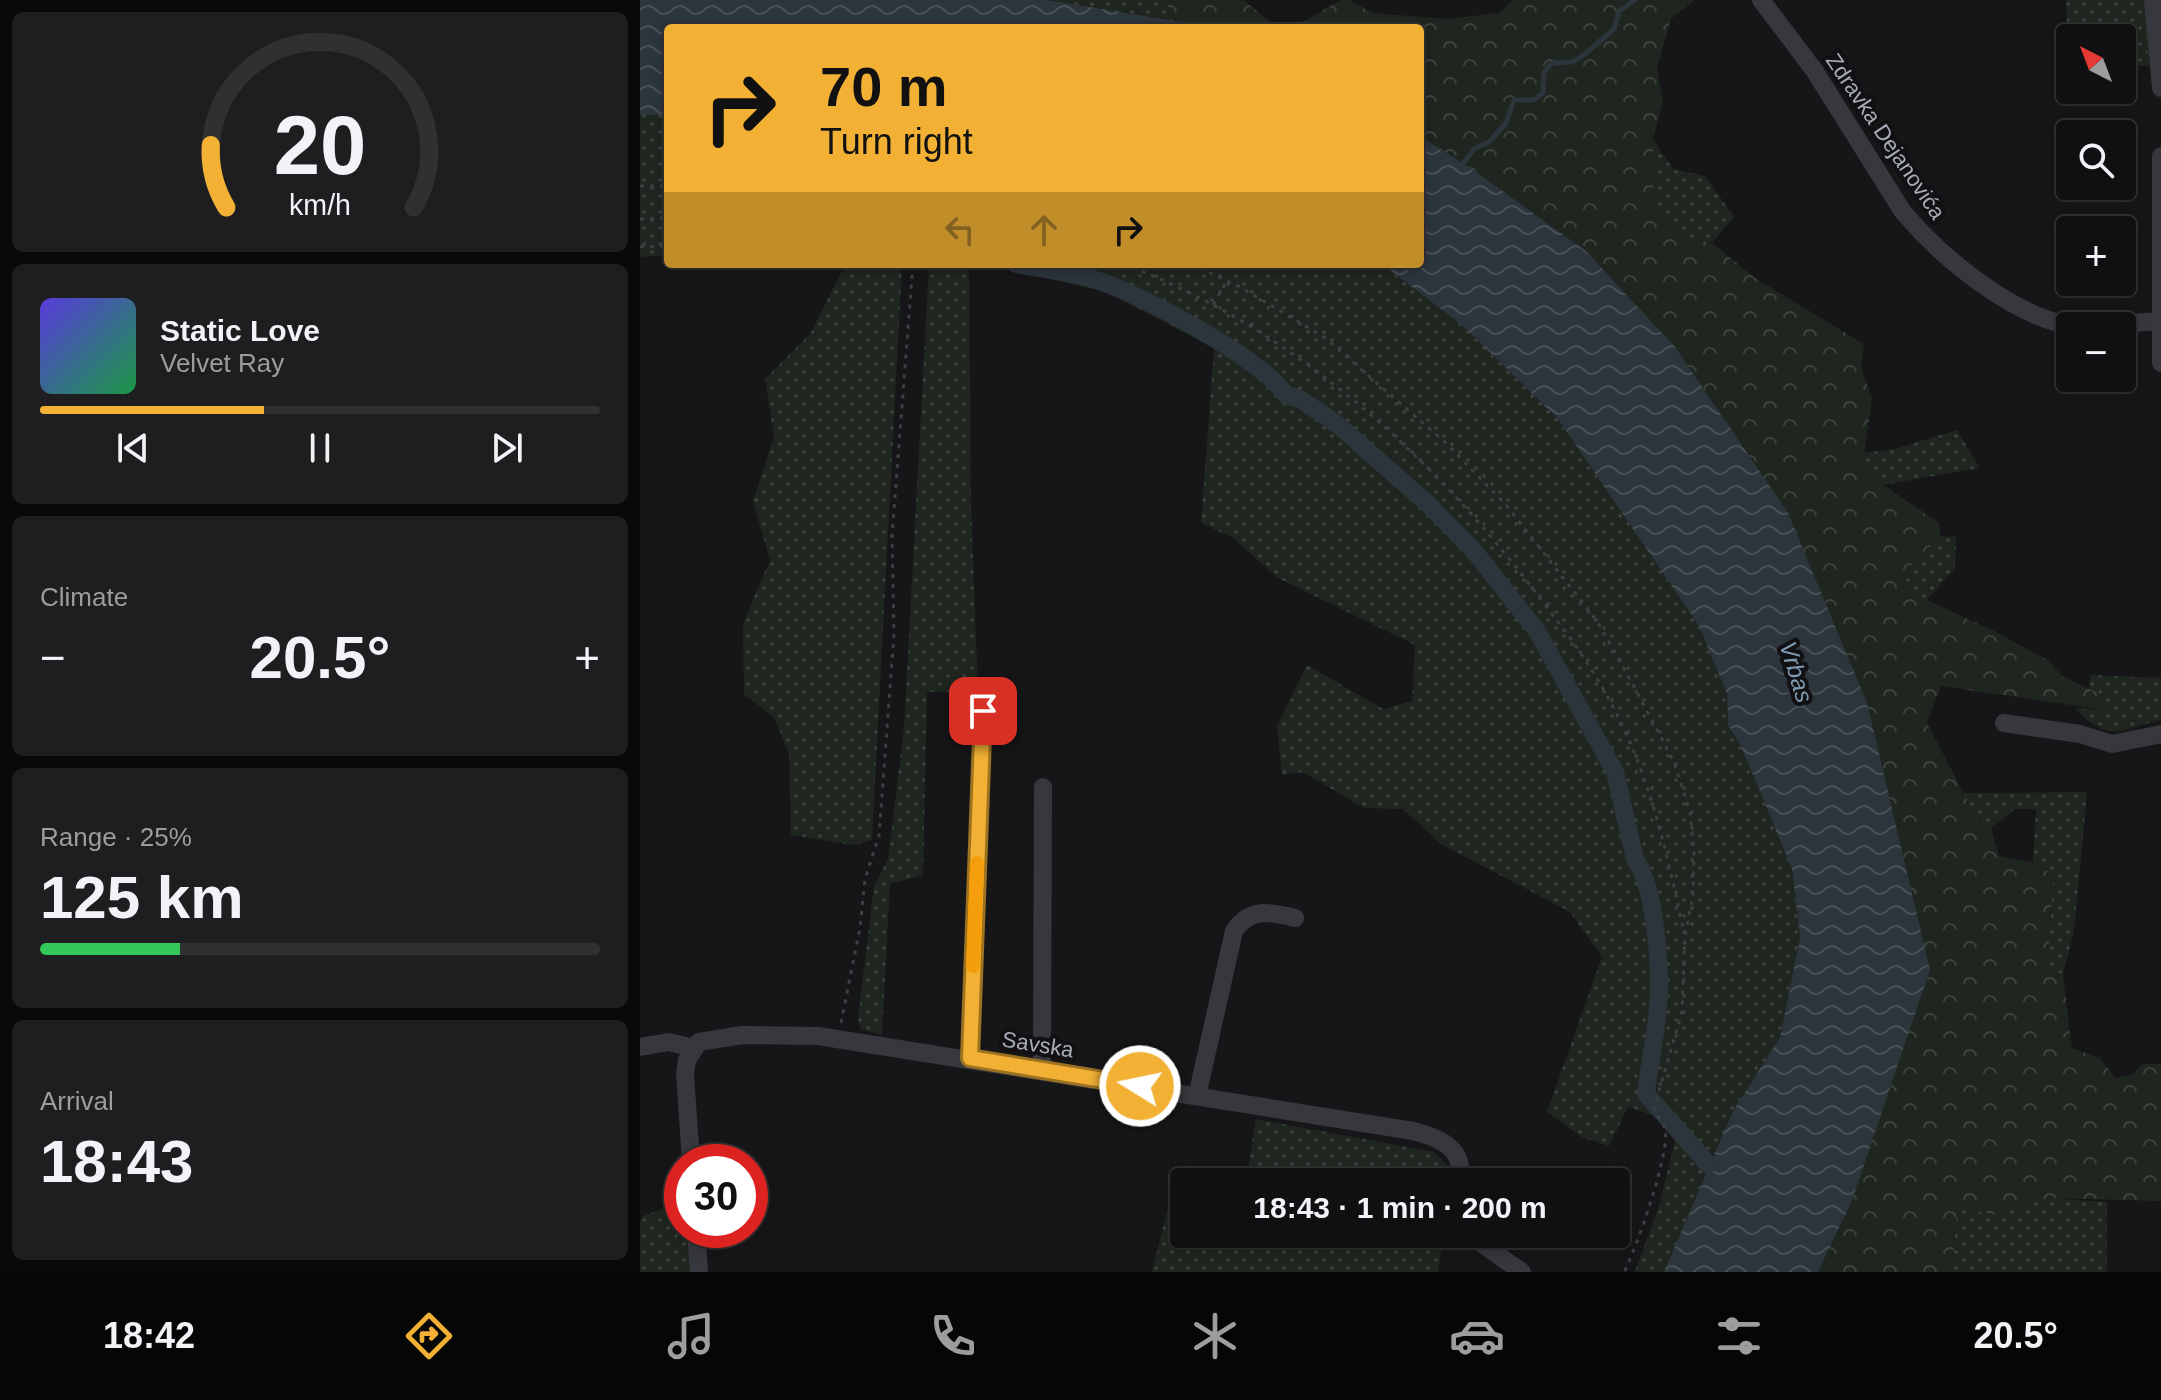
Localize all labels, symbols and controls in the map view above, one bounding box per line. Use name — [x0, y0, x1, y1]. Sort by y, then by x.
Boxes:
north arrow — [2056, 24, 2136, 104]
map controls — [2056, 24, 2136, 392]
street label: Zdravka Dejanovića — [1821, 49, 1951, 224]
text: 70 m — [820, 55, 948, 118]
icon: right — [688, 56, 792, 160]
text: 20 — [274, 99, 366, 192]
button: search — [2056, 120, 2136, 200]
text: Turn right — [820, 121, 973, 162]
text: km/h — [289, 189, 351, 221]
icon: left — [938, 208, 982, 252]
icon: ahead — [1022, 208, 1066, 252]
icon: right — [1106, 208, 1150, 252]
button: + — [2056, 216, 2136, 296]
button: − — [2056, 312, 2136, 392]
text: Static Love — [160, 314, 320, 347]
text: Velvet Ray — [160, 348, 284, 378]
icon: previous — [111, 426, 155, 470]
icon: pause — [298, 426, 342, 470]
icon: next — [485, 426, 529, 470]
text: Climate — [40, 582, 128, 612]
text: 20.5° — [250, 624, 390, 691]
text: − — [40, 633, 66, 682]
text: + — [574, 633, 600, 682]
water label: Vrbas — [1774, 638, 1818, 706]
pin — [949, 677, 1017, 745]
icon: arrive — [961, 689, 1005, 733]
text: Range · 25% — [40, 822, 192, 852]
text: 125 km — [40, 864, 244, 931]
street label: Savska — [1000, 1027, 1076, 1063]
position arrow — [1098, 1044, 1182, 1128]
text: Arrival — [40, 1086, 114, 1116]
text: 18:43 — [40, 1128, 193, 1195]
speed limit sign: 30 — [664, 1144, 768, 1248]
text: 18:43 · 1 min · 200 m — [1253, 1191, 1547, 1224]
icon: directions — [401, 1308, 457, 1364]
icon: music — [663, 1308, 719, 1364]
icon: phone — [925, 1308, 981, 1364]
icon: climate — [1187, 1308, 1243, 1364]
icon: car — [1449, 1308, 1505, 1364]
icon: filters — [1711, 1308, 1767, 1364]
text: 18:42 — [103, 1315, 195, 1356]
text: 20.5° — [1973, 1315, 2058, 1356]

